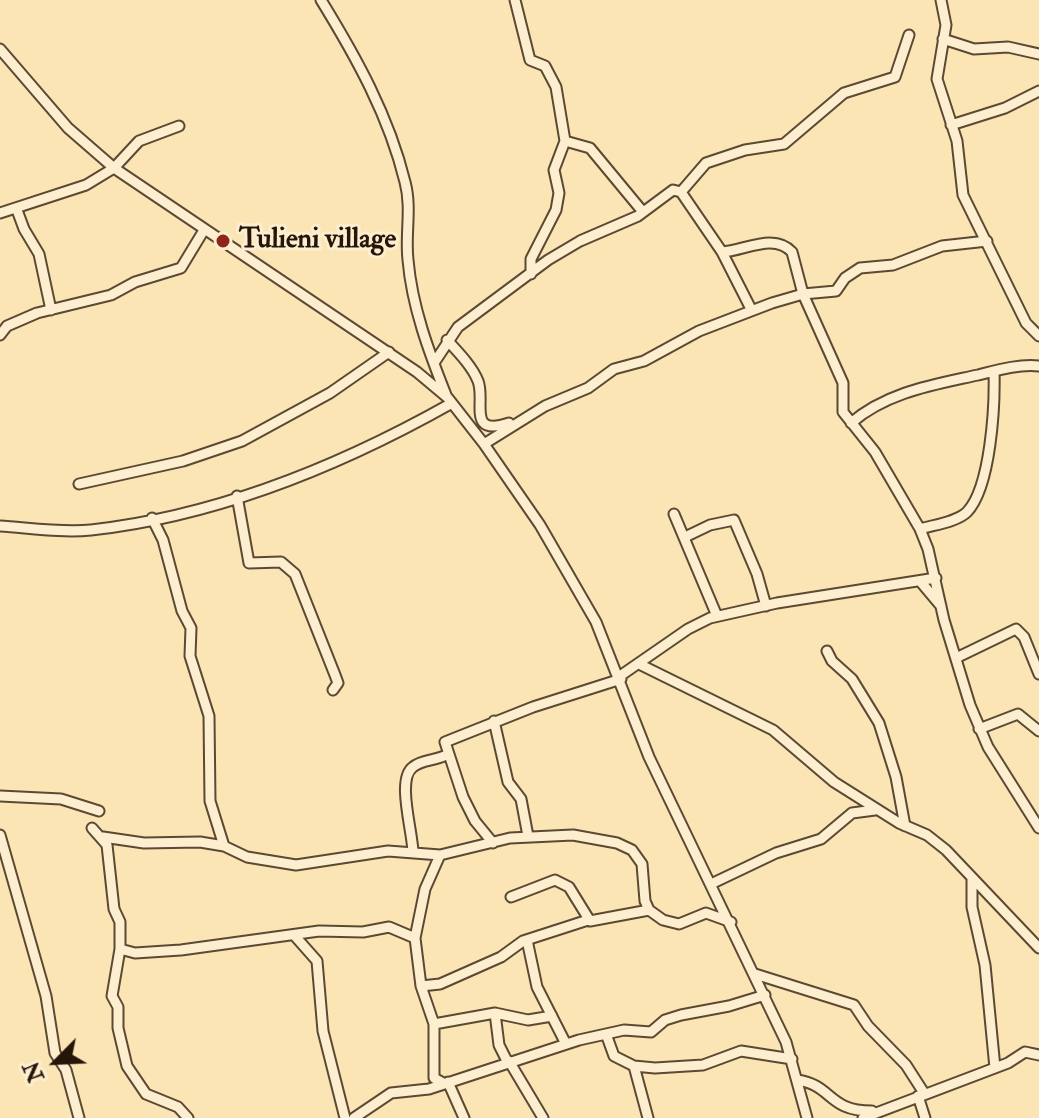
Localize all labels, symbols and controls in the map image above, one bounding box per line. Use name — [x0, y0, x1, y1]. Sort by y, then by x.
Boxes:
place label: Tulieni village — [239, 224, 396, 258]
marker: Tulieni village — [214, 232, 232, 250]
north arrow — [16, 1022, 96, 1102]
text: N — [17, 1057, 51, 1086]

